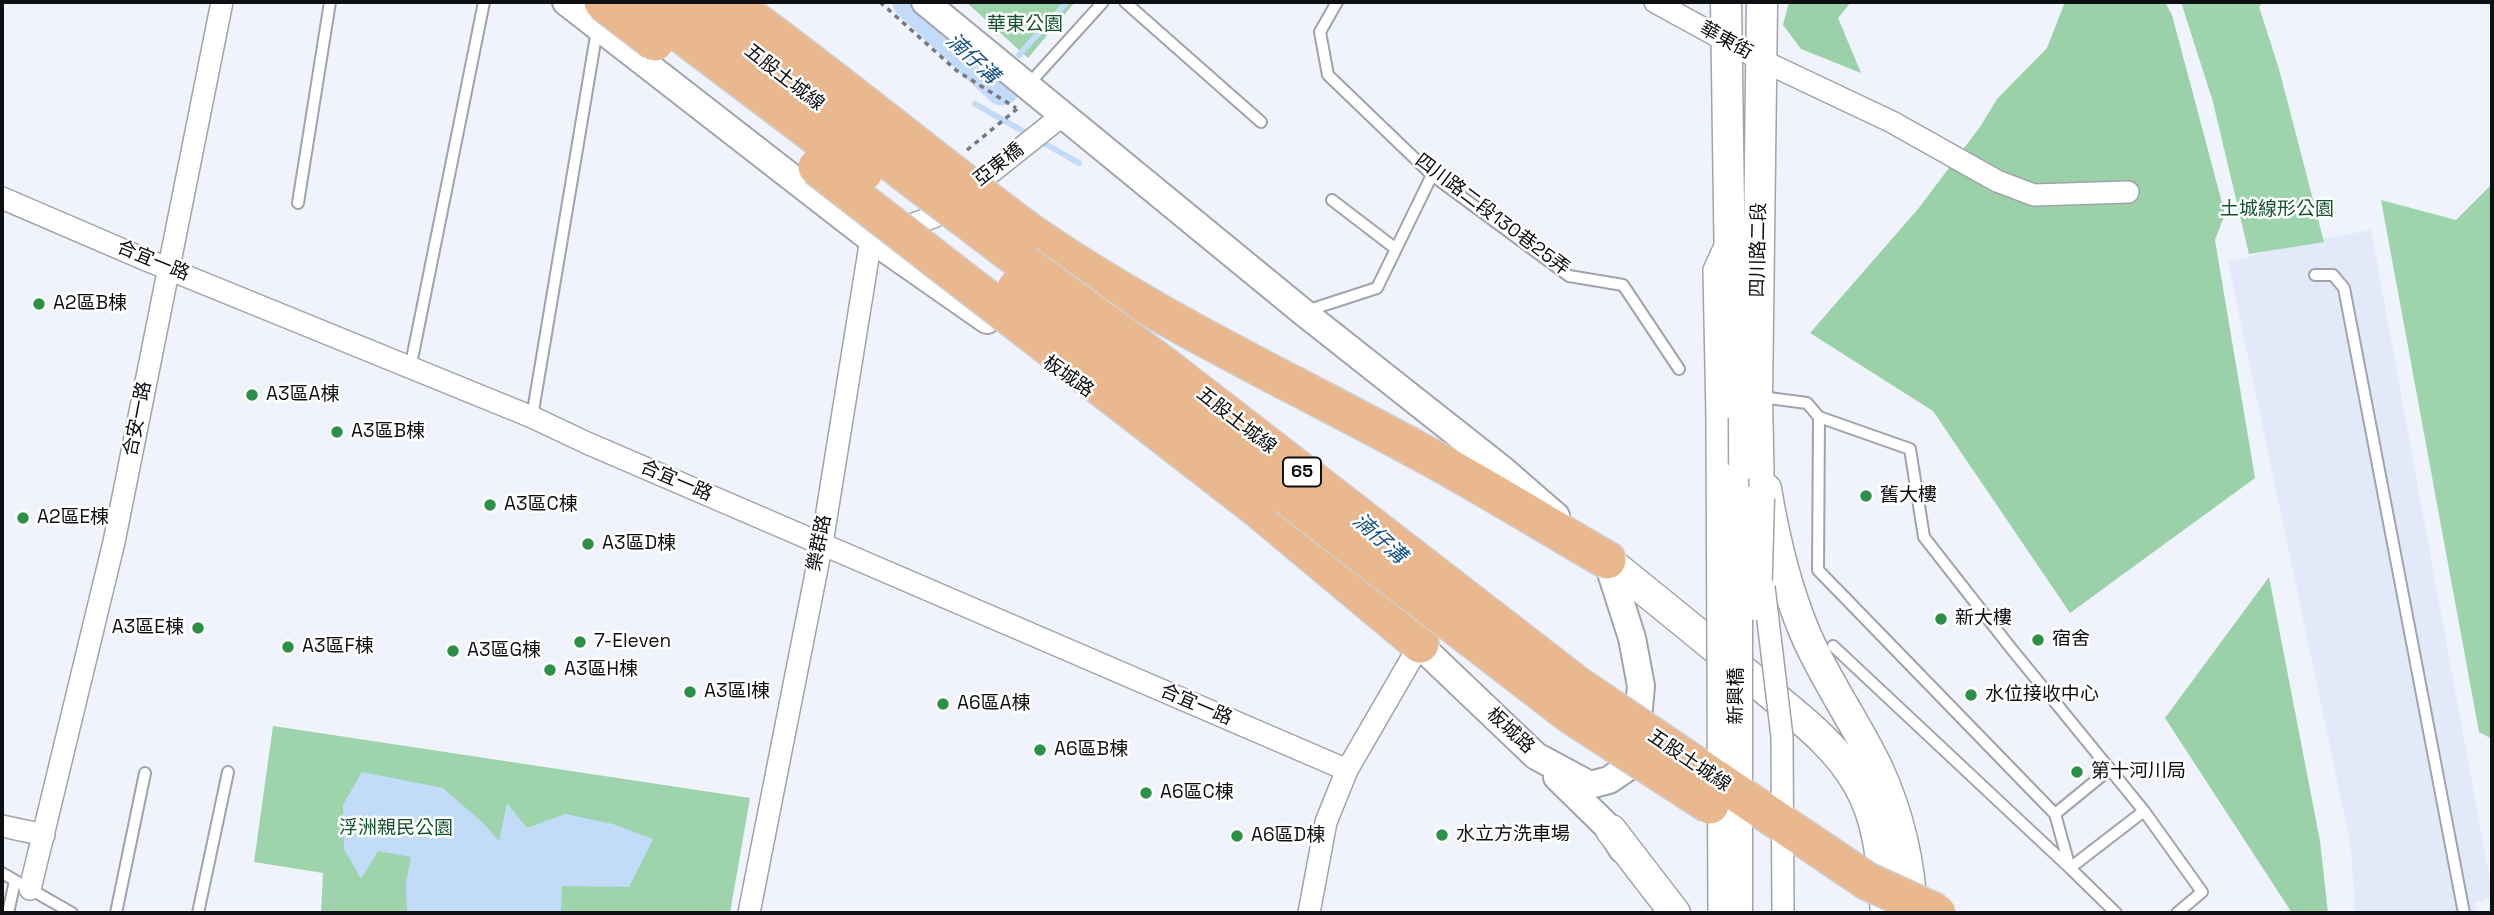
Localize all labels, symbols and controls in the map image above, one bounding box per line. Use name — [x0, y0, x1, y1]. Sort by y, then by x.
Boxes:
park label: 華東公園 — [987, 14, 1063, 36]
street label: 華東街 — [1696, 17, 1756, 65]
water label: 湳仔溝 — [940, 28, 1004, 90]
street label: 五股土城線 — [740, 40, 828, 116]
street label: 亞東橋 — [970, 138, 1028, 192]
street label: 四川路二段130巷25弄 — [1410, 149, 1574, 281]
park label: 土城線形公園 — [2220, 199, 2334, 221]
street label: 四川路二段 — [1747, 202, 1771, 298]
street label: 合宜一路 — [113, 236, 193, 286]
place label: A2區B棟 — [53, 293, 127, 315]
marker: A2區B棟 — [31, 296, 47, 312]
street label: 板城路 — [1038, 351, 1098, 403]
street label: 合安一路 — [120, 380, 156, 458]
street label: 五股土城線 — [1192, 383, 1280, 459]
place label: A3區A棟 — [266, 384, 339, 406]
marker: A3區A棟 — [244, 387, 260, 403]
place label: A3區B棟 — [351, 421, 425, 443]
marker: A3區B棟 — [329, 424, 345, 440]
street label: 合宜一路 — [637, 456, 715, 506]
road number: 65 — [1283, 458, 1321, 486]
place label: 舊大樓 — [1880, 485, 1937, 507]
marker: 舊大樓 — [1858, 488, 1874, 504]
place label: A3區C棟 — [504, 494, 578, 516]
marker: A3區C棟 — [482, 497, 498, 513]
place label: A2區E棟 — [37, 507, 109, 529]
water label: 湳仔溝 — [1347, 509, 1411, 569]
marker: A2區E棟 — [15, 510, 31, 526]
street label: 樂群路 — [803, 513, 837, 573]
place label: A3區D棟 — [602, 533, 676, 555]
marker: A3區D棟 — [580, 536, 596, 552]
place label: 新大樓 — [1955, 608, 2012, 630]
marker: 新大樓 — [1933, 611, 1949, 627]
place label: A3區E棟 — [112, 617, 184, 639]
marker: A3區E棟 — [190, 620, 206, 636]
place label: 宿舍 — [2052, 629, 2090, 651]
place label: 7-Eleven — [594, 631, 671, 653]
marker: 宿舍 — [2030, 632, 2046, 648]
marker: 7-Eleven — [572, 634, 588, 650]
place label: A3區F棟 — [302, 636, 374, 658]
marker: A3區F棟 — [280, 639, 296, 655]
place label: A3區G棟 — [467, 640, 541, 662]
marker: A3區G棟 — [445, 643, 461, 659]
place label: A3區H棟 — [564, 659, 638, 681]
marker: A3區H棟 — [542, 662, 558, 678]
street label: 新興橋 — [1726, 668, 1748, 724]
street label: 合宜一路 — [1157, 680, 1235, 730]
place label: A3區I棟 — [704, 681, 770, 703]
marker: A3區I棟 — [682, 684, 698, 700]
place label: 水位接收中心 — [1985, 684, 2099, 706]
marker: 水位接收中心 — [1963, 687, 1979, 703]
place label: A6區A棟 — [957, 693, 1031, 715]
marker: A6區A棟 — [935, 696, 951, 712]
street label: 板城路 — [1481, 703, 1539, 759]
street label: 五股土城線 — [1643, 725, 1735, 797]
place label: A6區B棟 — [1054, 739, 1128, 761]
marker: A6區B棟 — [1032, 742, 1048, 758]
place label: 第十河川局 — [2091, 761, 2186, 783]
marker: 第十河川局 — [2069, 764, 2085, 780]
place label: A6區C棟 — [1160, 782, 1234, 804]
marker: A6區C棟 — [1138, 785, 1154, 801]
park label: 浮洲親民公園 — [339, 818, 453, 840]
place label: 水立方洗車場 — [1456, 824, 1570, 846]
place label: A6區D棟 — [1251, 825, 1325, 847]
marker: 水立方洗車場 — [1434, 827, 1450, 843]
marker: A6區D棟 — [1229, 828, 1245, 844]

